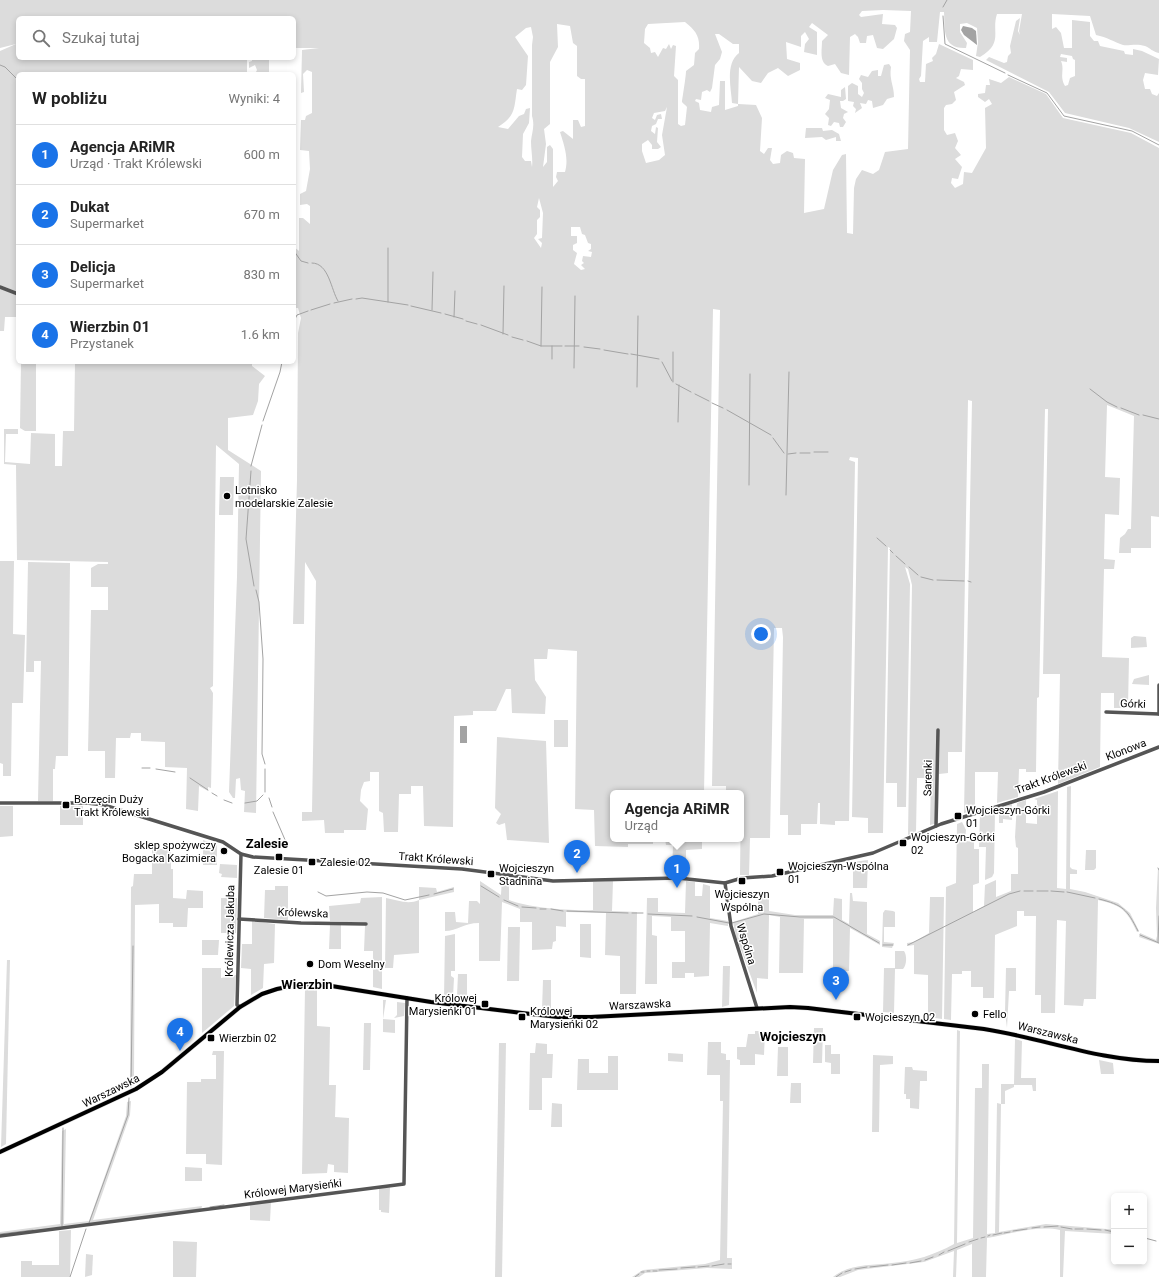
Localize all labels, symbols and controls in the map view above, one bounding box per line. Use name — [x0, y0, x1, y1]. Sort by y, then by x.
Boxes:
search box — [16, 16, 296, 60]
icon: search — [30, 27, 52, 49]
text: Szukaj tutaj — [62, 29, 140, 47]
text: W pobliżu — [32, 88, 107, 108]
text: Wyniki: 4 — [229, 91, 280, 106]
text: Agencja ARiMR — [70, 138, 175, 156]
text: 1 — [41, 147, 49, 162]
text: 600 m — [243, 147, 280, 162]
text: Urząd · Trakt Królewski — [70, 156, 202, 171]
text: Dukat — [70, 198, 109, 216]
text: 2 — [41, 207, 49, 222]
text: 670 m — [243, 207, 280, 222]
text: Supermarket — [70, 216, 144, 231]
text: Delicja — [70, 258, 116, 276]
text: 3 — [41, 267, 49, 282]
text: 830 m — [243, 267, 280, 282]
text: Supermarket — [70, 276, 144, 291]
text: Wierzbin 01 — [70, 318, 150, 336]
text: 4 — [41, 327, 49, 342]
text: 1.6 km — [241, 327, 280, 342]
text: Przystanek — [70, 336, 134, 351]
place label: Lotnisko modelarskie Zalesie — [235, 484, 333, 510]
marker: Lotnisko modelarskie Zalesie — [222, 491, 232, 501]
your location — [751, 624, 771, 644]
street label: Górki — [1120, 697, 1146, 711]
street label: Klonowa — [1104, 736, 1148, 764]
street label: Trakt Królewski — [1014, 759, 1088, 797]
street label: Sarenki — [921, 760, 935, 796]
popup — [610, 790, 744, 842]
place label: Borzęcin Duży Trakt Królewski — [74, 793, 149, 819]
marker: Borzęcin Duży Trakt Królewski — [61, 800, 71, 810]
text: Agencja ARiMR — [624, 800, 730, 818]
place label: Wojcieszyn-Górki 01 — [966, 804, 1050, 830]
marker: Wojcieszyn-Górki 01 — [953, 811, 963, 821]
text: Urząd — [624, 818, 658, 833]
place label: Wojcieszyn-Górki 02 — [911, 831, 995, 857]
district label: Zalesie — [246, 836, 288, 851]
marker: Wojcieszyn-Górki 02 — [898, 838, 908, 848]
place label: sklep spożywczy Bogacka Kazimiera — [122, 839, 217, 865]
pin: 2 — [564, 840, 590, 873]
marker: sklep spożywczy Bogacka Kazimiera — [219, 846, 229, 856]
street label: Trakt Królewski — [398, 850, 474, 868]
marker: Zalesie 01 — [274, 852, 284, 862]
pin: 1 — [664, 855, 690, 888]
place label: Zalesie 02 — [320, 856, 370, 869]
marker: Zalesie 02 — [307, 857, 317, 867]
place label: Wojcieszyn-Wspólna 01 — [788, 860, 889, 886]
place label: Wojcieszyn Stadnina — [499, 862, 554, 888]
place label: Zalesie 01 — [254, 864, 304, 877]
marker: Wojcieszyn-Wspólna 01 — [775, 867, 785, 877]
marker: Wojcieszyn Stadnina — [486, 869, 496, 879]
marker: Wojcieszyn Wspólna — [737, 876, 747, 886]
street label: Królewicza Jakuba — [223, 885, 237, 977]
place label: Wojcieszyn Wspólna — [714, 888, 770, 914]
street label: Królewska — [277, 906, 329, 920]
street label: Wspólna — [734, 922, 758, 966]
place label: Dom Weselny — [318, 958, 386, 971]
marker: Dom Weselny — [305, 959, 315, 969]
pin: 3 — [823, 967, 849, 1000]
district label: Wierzbin — [281, 977, 333, 992]
place label: Królowej Marysieńki 01 — [409, 992, 477, 1018]
street label: Warszawska — [609, 997, 671, 1013]
marker: Królowej Marysieńki 01 — [480, 999, 490, 1009]
place label: Królowej Marysieńki 02 — [530, 1005, 598, 1031]
place label: Fello — [983, 1008, 1006, 1021]
marker: Fello — [970, 1009, 980, 1019]
place label: Wojcieszyn 02 — [865, 1011, 935, 1024]
marker: Królowej Marysieńki 02 — [517, 1012, 527, 1022]
marker: Wojcieszyn 02 — [852, 1012, 862, 1022]
pin: 4 — [167, 1018, 193, 1051]
street label: Warszawska — [1016, 1019, 1080, 1047]
district label: Wojcieszyn — [760, 1029, 826, 1044]
place label: Wierzbin 02 — [219, 1032, 276, 1045]
marker: Wierzbin 02 — [206, 1033, 216, 1043]
street label: Warszawska — [80, 1072, 142, 1110]
street label: Królowej Marysieńki — [243, 1177, 343, 1201]
map controls — [1111, 1193, 1147, 1265]
button: + — [1111, 1193, 1147, 1229]
button: − — [1111, 1229, 1147, 1265]

